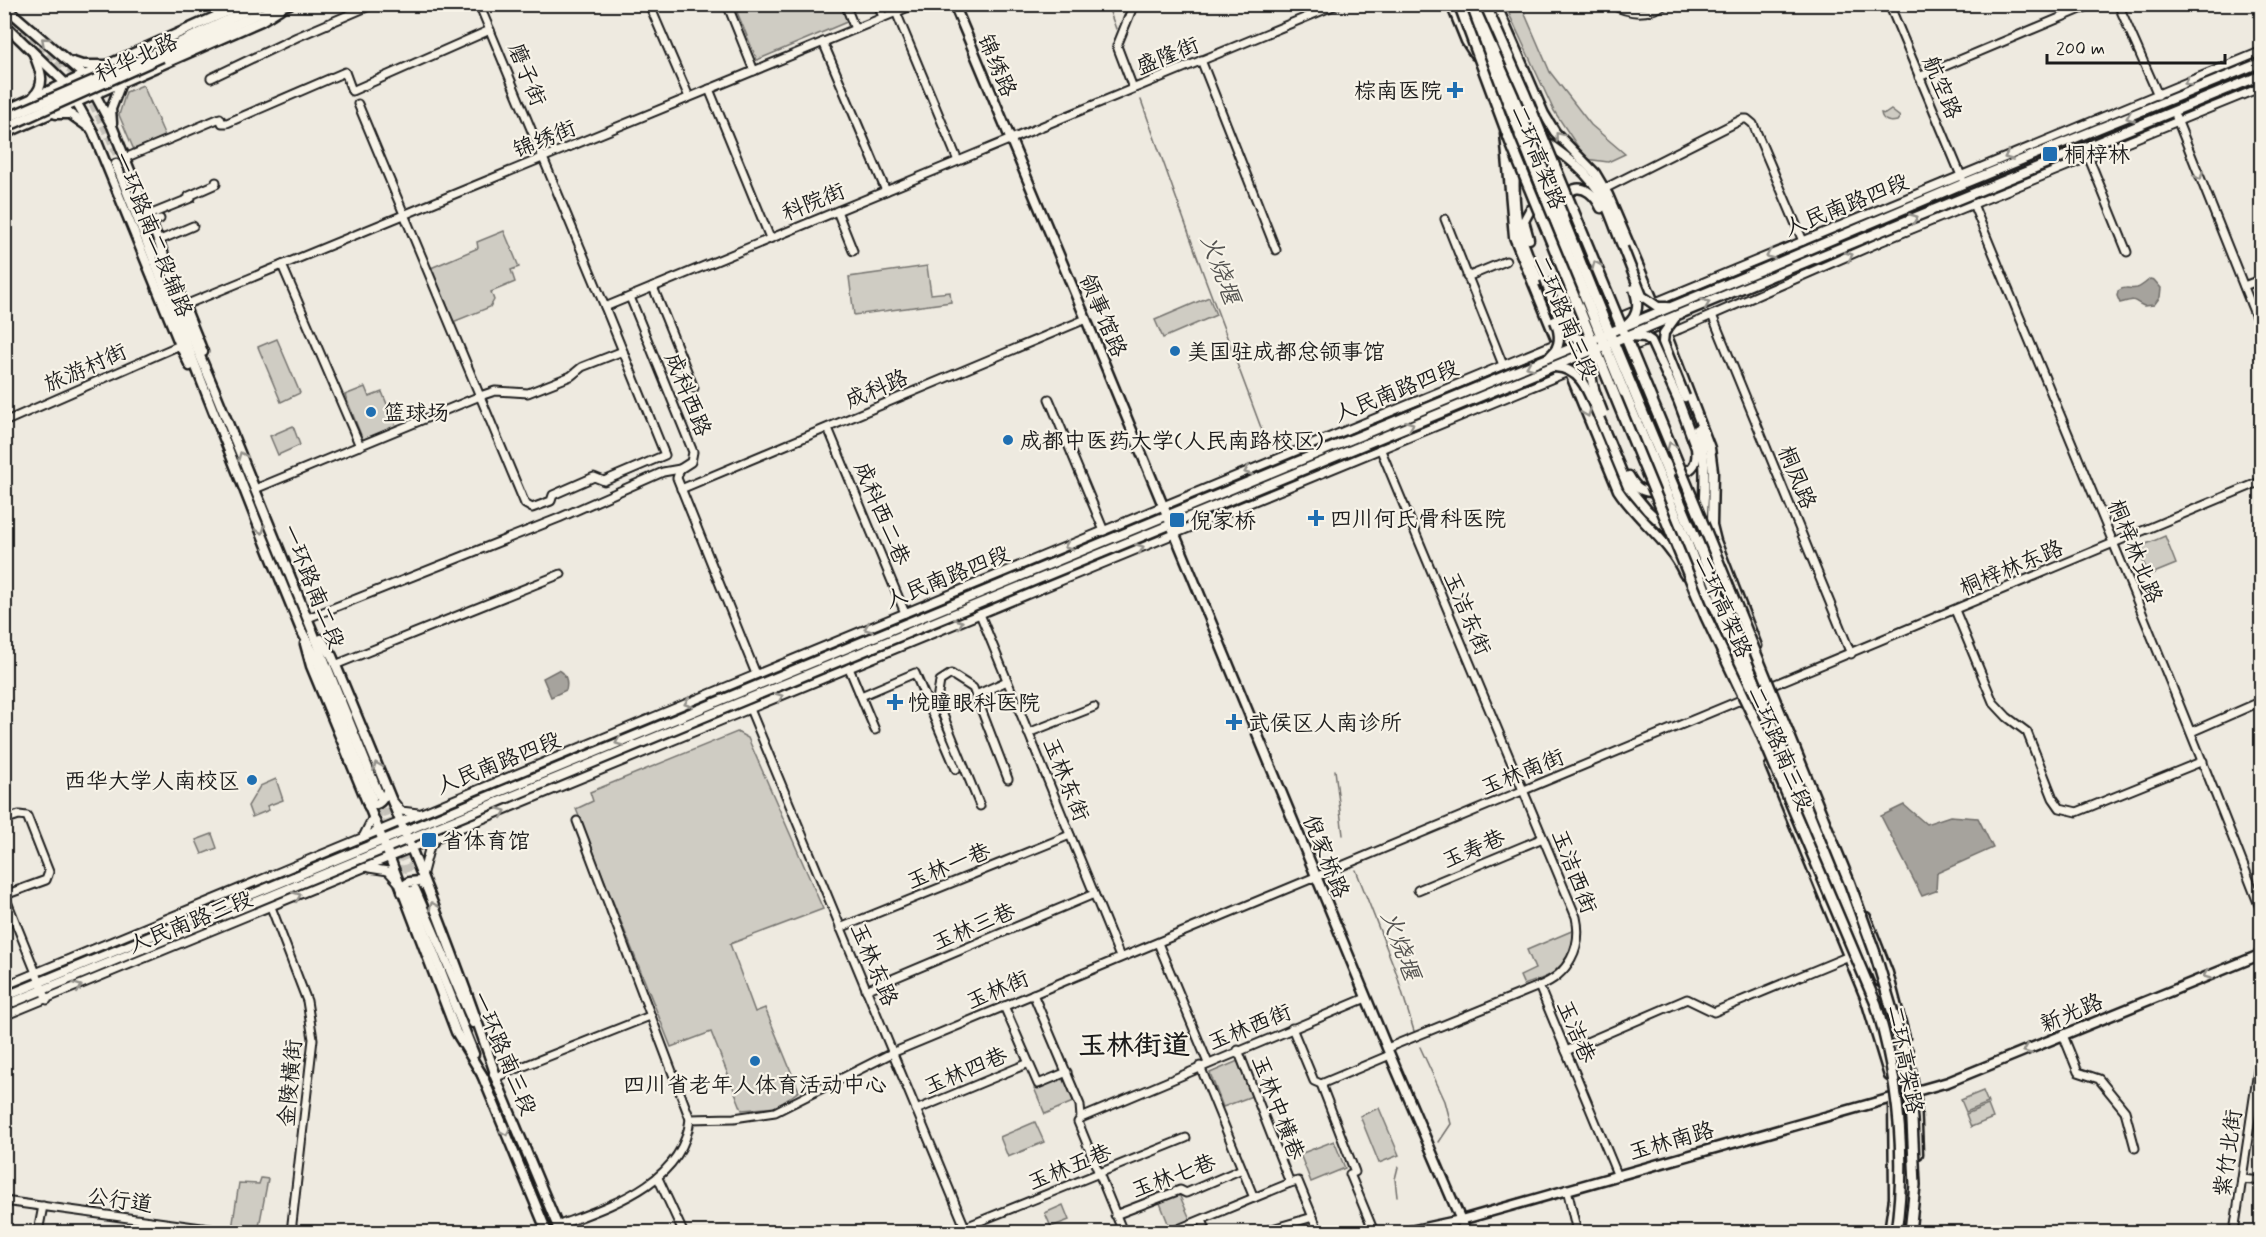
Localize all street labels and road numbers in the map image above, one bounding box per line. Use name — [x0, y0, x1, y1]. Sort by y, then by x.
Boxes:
street label: 科华北路 — [91, 28, 183, 90]
street label: 锦绣路 — [970, 30, 1022, 102]
street label: 盛隆街 — [1132, 32, 1204, 82]
street label: 磨子街 — [501, 39, 551, 111]
street label: 航空路 — [1915, 52, 1967, 124]
street label: 二环高架路 — [1504, 102, 1571, 214]
street label: 锦绣街 — [509, 115, 581, 165]
street label: 一环路南二段辅路 — [106, 148, 198, 322]
street label: 人民南路四段 — [1780, 168, 1913, 244]
street label: 科院街 — [778, 178, 850, 228]
street label: 二环路南三段 — [1525, 252, 1603, 384]
street label: 领事馆路 — [1072, 270, 1132, 362]
street label: 旅游村街 — [40, 338, 132, 400]
street label: 成科西路 — [658, 349, 717, 441]
street label: 人民南路四段 — [1330, 354, 1463, 430]
street label: 成科路 — [841, 364, 913, 416]
street label: 桐凤路 — [1771, 442, 1821, 514]
street label: 成科西二巷 — [847, 458, 916, 570]
street label: 桐梓林北路 — [2101, 496, 2168, 608]
street label: 一环路南二段 — [274, 520, 350, 653]
street label: 桐梓林东路 — [1956, 534, 2068, 603]
street label: 人民南路四段 — [881, 540, 1014, 616]
street label: 二环高架路 — [1687, 551, 1757, 663]
street label: 玉洁东街 — [1436, 568, 1496, 660]
street label: 二环路南三段 — [1740, 683, 1818, 815]
street label: 人民南路四段 — [432, 726, 565, 802]
street label: 玉林东街 — [1036, 734, 1095, 826]
street label: 玉林南街 — [1477, 743, 1569, 802]
street label: 倪家桥路 — [1296, 811, 1355, 903]
street label: 玉寿巷 — [1438, 824, 1510, 876]
street label: 玉洁西街 — [1544, 826, 1602, 918]
street label: 玉林一巷 — [903, 837, 995, 896]
street label: 人民南路三段 — [124, 885, 257, 961]
street label: 玉林三巷 — [928, 898, 1020, 958]
street label: 玉林东路 — [843, 919, 903, 1011]
street label: 玉林街 — [962, 965, 1034, 1017]
street label: 一环路南三段 — [464, 988, 542, 1120]
street label: 新光路 — [2036, 988, 2108, 1040]
street label: 玉洁巷 — [1549, 996, 1601, 1068]
street label: 玉林西街 — [1204, 998, 1296, 1057]
street label: 二环高架路 — [1880, 1003, 1928, 1116]
street label: 金陵横街 — [273, 1038, 309, 1128]
street label: 玉林四巷 — [920, 1042, 1012, 1102]
street label: 玉林中横巷 — [1244, 1051, 1310, 1164]
street label: 紫竹北街 — [2209, 1108, 2249, 1199]
street label: 玉林南路 — [1625, 1116, 1718, 1168]
street label: 玉林五巷 — [1024, 1138, 1116, 1197]
street label: 玉林七巷 — [1128, 1149, 1220, 1205]
street label: 公行道 — [85, 1183, 154, 1219]

